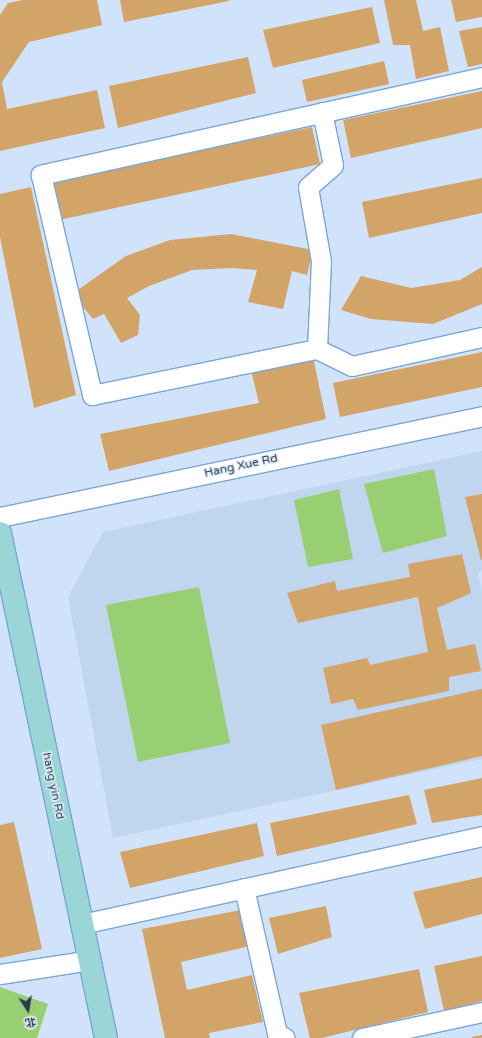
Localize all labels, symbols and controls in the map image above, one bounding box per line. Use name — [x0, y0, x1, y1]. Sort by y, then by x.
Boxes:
street label: Hang Xue Rd — [203, 451, 279, 481]
street label: hang yin Rd — [39, 751, 67, 821]
north arrow — [8, 990, 48, 1030]
text: 北 — [24, 1015, 37, 1030]

